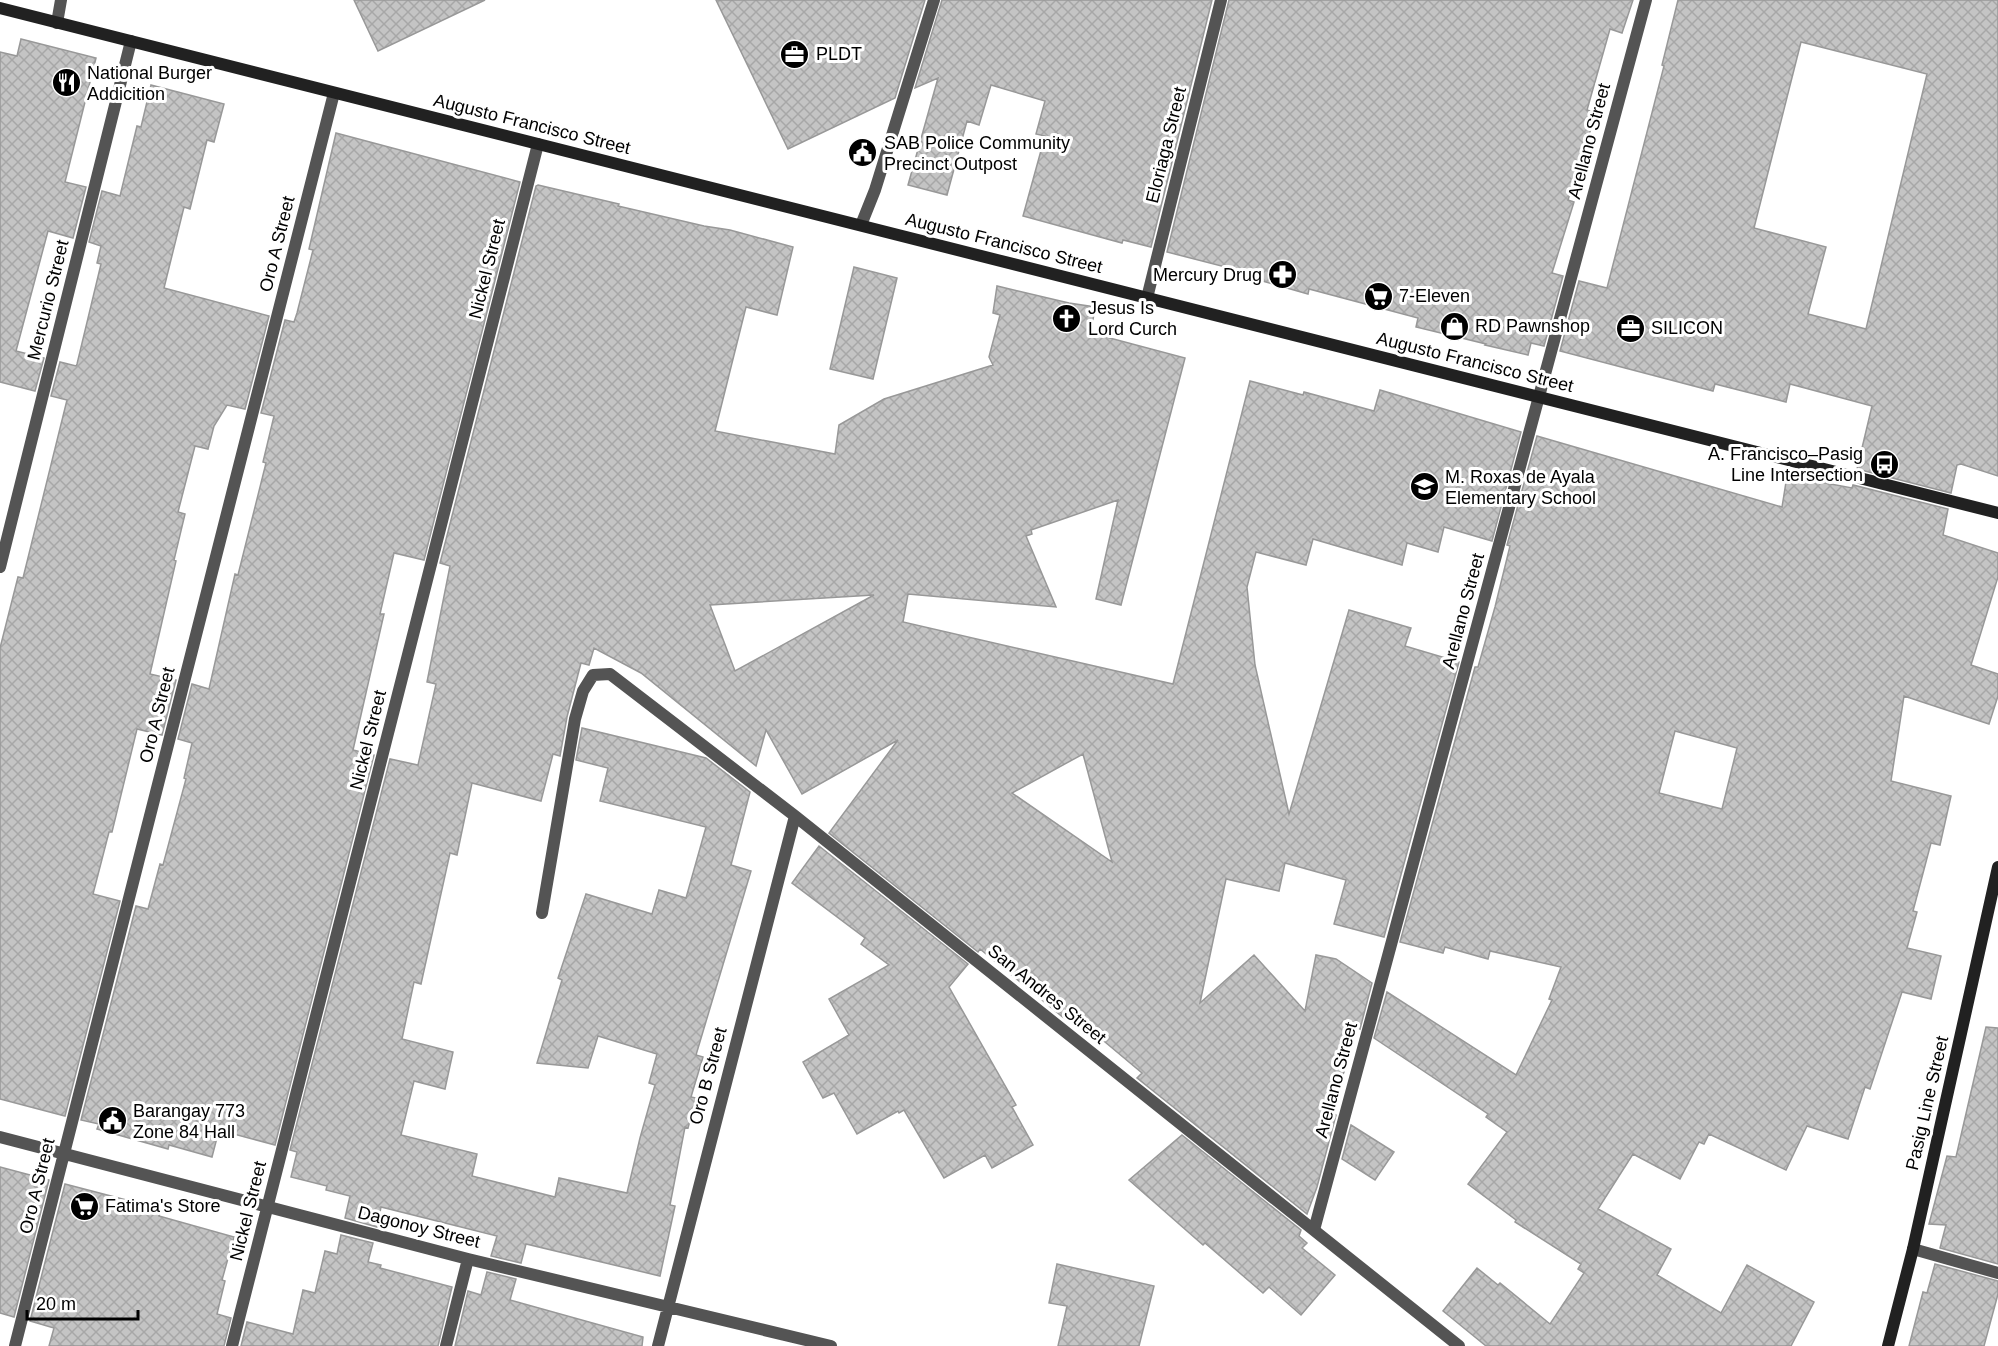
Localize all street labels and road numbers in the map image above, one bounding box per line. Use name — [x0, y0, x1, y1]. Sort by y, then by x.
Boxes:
street label: Arellano Street — [1564, 81, 1614, 201]
street label: Eloriaga Street — [1142, 85, 1190, 205]
street label: Augusto Francisco Street — [432, 90, 632, 158]
street label: Oro A Street — [255, 194, 299, 294]
street label: Augusto Francisco Street — [904, 209, 1104, 277]
street label: Nickel Street — [465, 217, 509, 321]
street label: Mercurio Street — [23, 238, 73, 362]
street label: Augusto Francisco Street — [1375, 328, 1575, 396]
street label: Arellano Street — [1438, 551, 1488, 671]
street label: Oro A Street — [135, 665, 179, 765]
street label: Nickel Street — [346, 688, 390, 792]
street label: San Andres Street — [984, 940, 1110, 1048]
street label: Arellano Street — [1311, 1020, 1361, 1140]
street label: Oro B Street — [685, 1025, 731, 1127]
street label: Pasig Line Street — [1902, 1034, 1952, 1172]
street label: Oro A Street — [15, 1136, 59, 1236]
street label: Nickel Street — [226, 1159, 270, 1263]
street label: Dagonoy Street — [356, 1202, 482, 1252]

